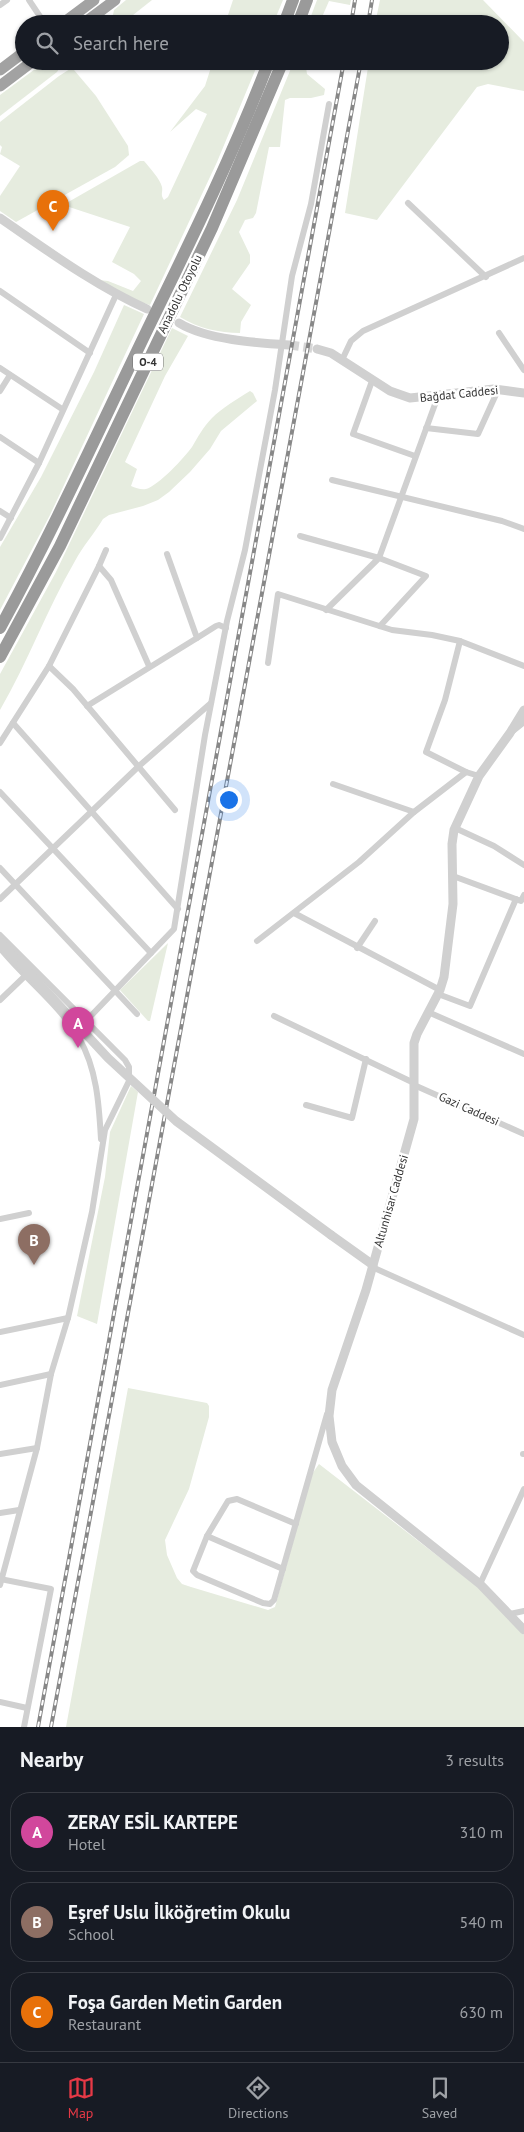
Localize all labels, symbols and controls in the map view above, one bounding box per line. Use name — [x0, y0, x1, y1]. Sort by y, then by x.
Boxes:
search box — [15, 15, 509, 70]
icon: search — [33, 29, 61, 57]
text: Search here — [73, 31, 169, 55]
pin: C — [37, 190, 69, 231]
street label: Anadolu Otoyolu — [154, 252, 205, 336]
road number: O-4 — [133, 354, 163, 371]
street label: Bağdat Caddesi — [419, 382, 499, 405]
your location — [216, 787, 242, 813]
pin: A — [62, 1007, 94, 1048]
street label: Gazi Caddesi — [436, 1088, 502, 1129]
street label: Altunhisar Caddesi — [370, 1153, 411, 1249]
pin: B — [18, 1224, 50, 1265]
text: Nearby — [20, 1746, 83, 1773]
text: 3 results — [445, 1750, 504, 1770]
text: ZERAY ESİL KARTEPE — [68, 1810, 238, 1834]
text: A — [32, 1822, 42, 1842]
text: 310 m — [460, 1822, 503, 1842]
text: Hotel — [68, 1834, 105, 1854]
text: Eşref Uslu İlköğretim Okulu — [68, 1900, 290, 1924]
text: B — [32, 1912, 42, 1932]
text: 540 m — [460, 1912, 503, 1932]
text: School — [68, 1924, 114, 1944]
text: Foşa Garden Metin Garden — [68, 1990, 282, 2014]
text: C — [33, 2002, 41, 2022]
text: 630 m — [460, 2002, 503, 2022]
text: Restaurant — [68, 2014, 141, 2034]
tab: Map — [67, 2074, 95, 2122]
tab: Directions — [228, 2074, 288, 2122]
tab: Saved — [422, 2074, 457, 2122]

